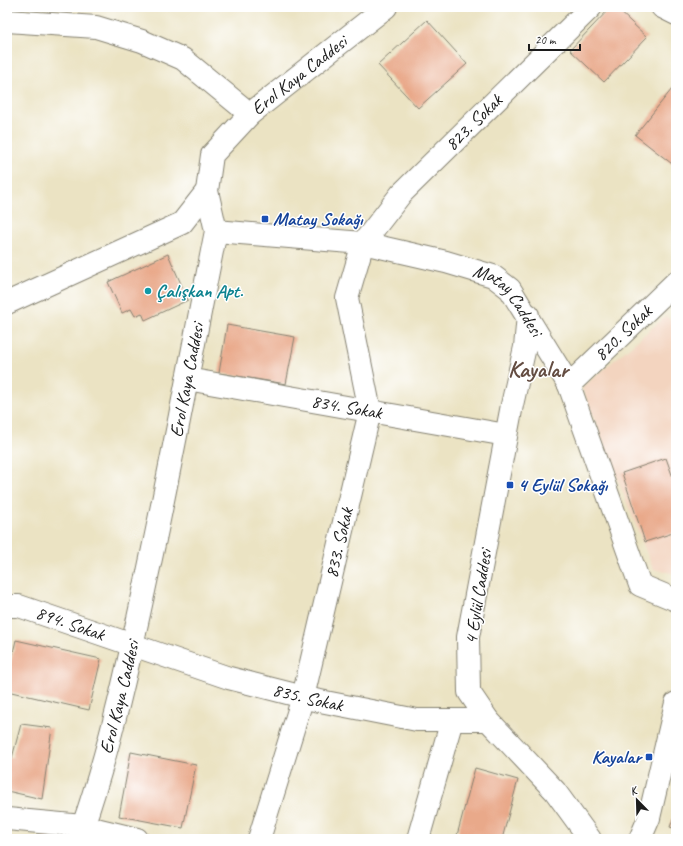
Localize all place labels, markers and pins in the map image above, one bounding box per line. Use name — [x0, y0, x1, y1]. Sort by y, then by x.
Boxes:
place label: Matay Sokağı — [273, 207, 364, 231]
marker: Matay Sokağı — [260, 214, 270, 224]
place label: Çalışkan Apt. — [156, 279, 243, 303]
marker: Çalışkan Apt. — [143, 286, 153, 296]
place label: 4 Eylül Sokağı — [518, 473, 609, 497]
marker: 4 Eylül Sokağı — [505, 480, 515, 490]
place label: Kayalar — [592, 745, 643, 769]
marker: Kayalar — [644, 752, 654, 762]

